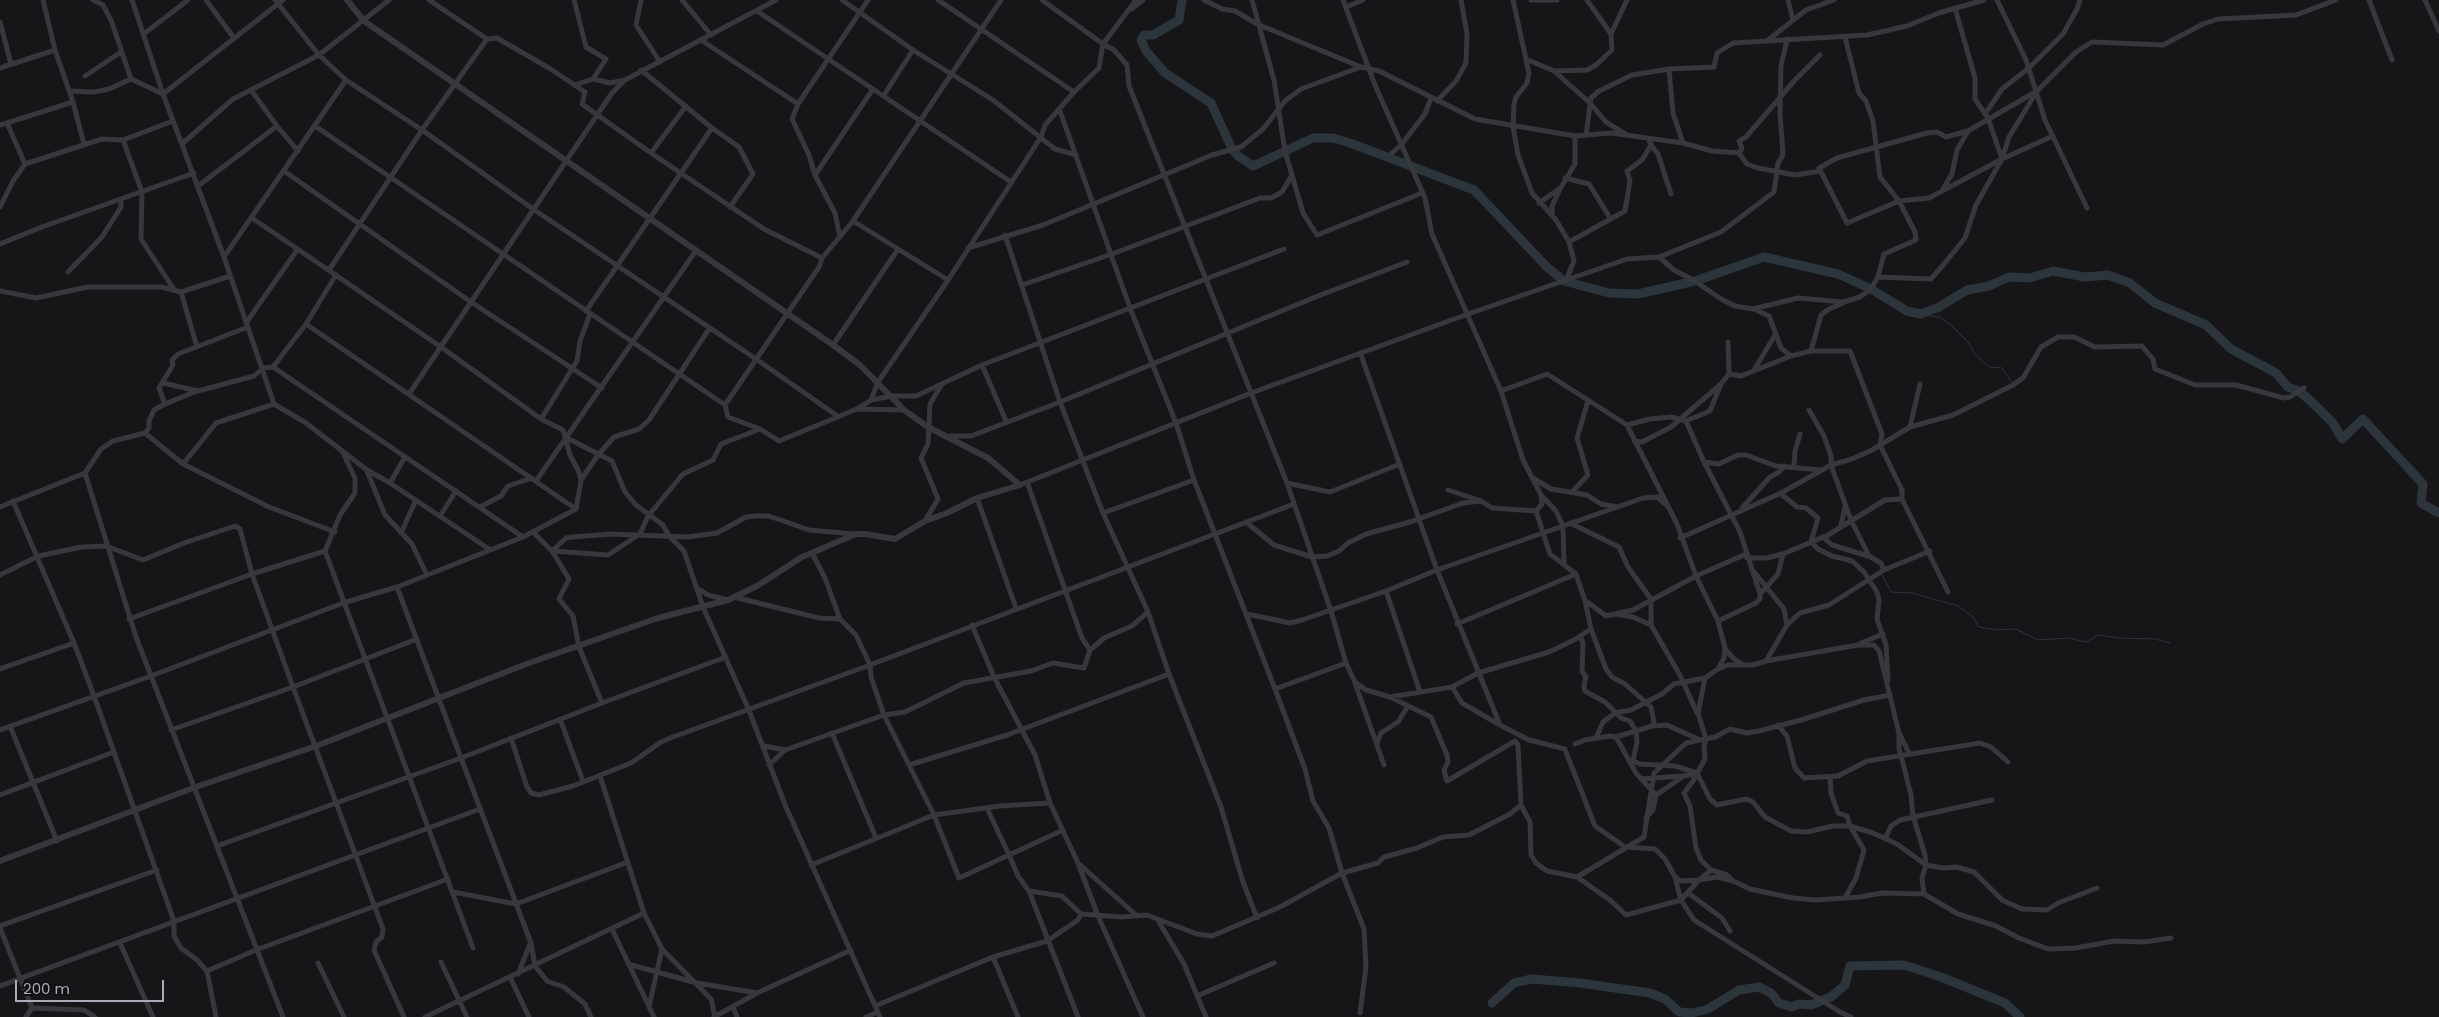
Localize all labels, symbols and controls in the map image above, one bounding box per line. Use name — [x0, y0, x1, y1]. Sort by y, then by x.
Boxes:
scale bar — [18, 970, 166, 1002]
text: 200 m — [23, 978, 70, 999]

